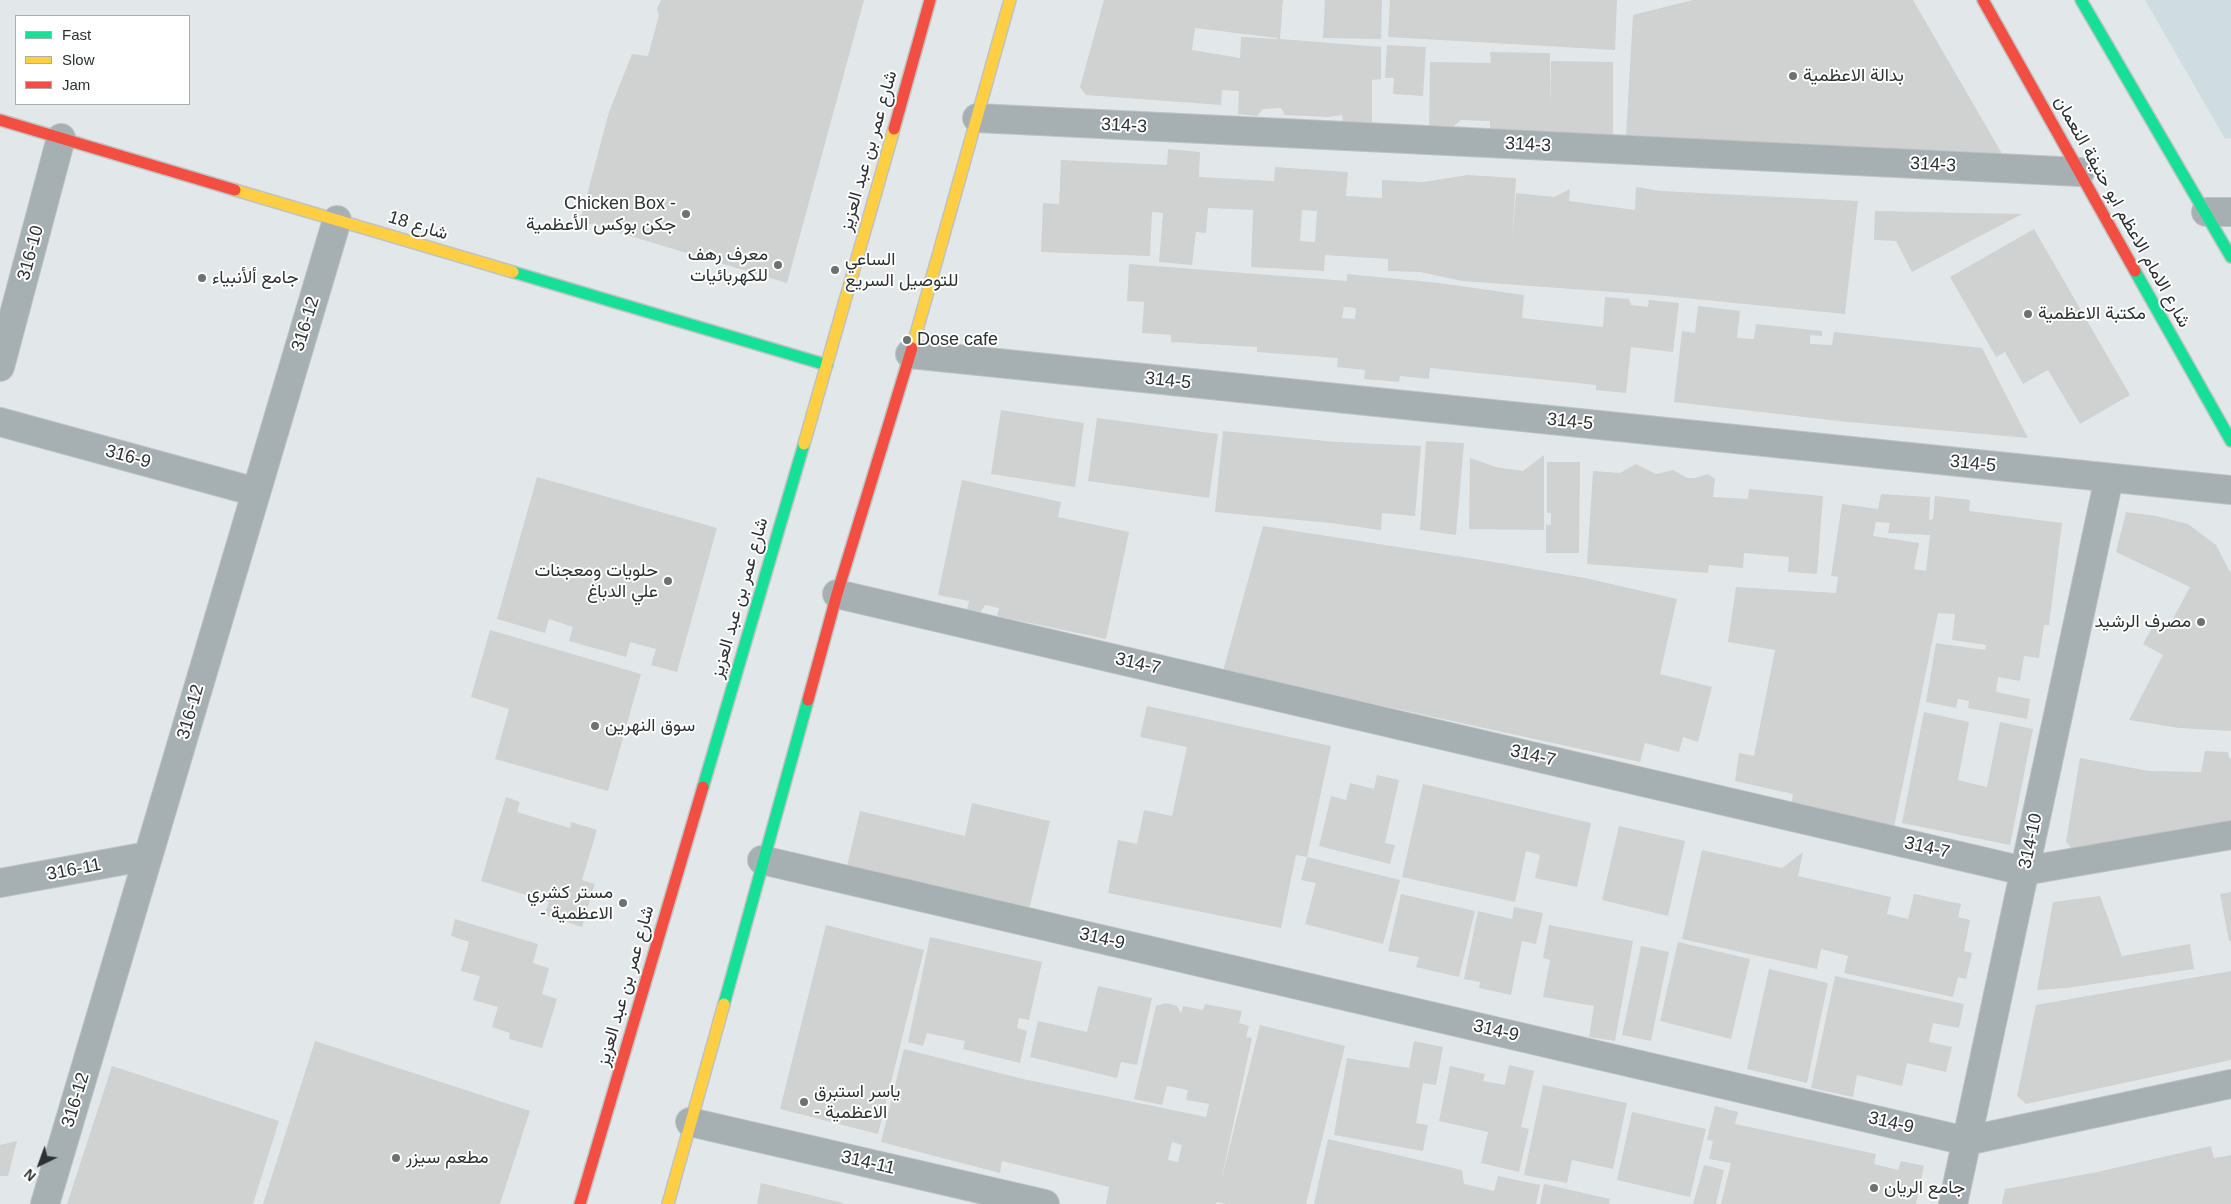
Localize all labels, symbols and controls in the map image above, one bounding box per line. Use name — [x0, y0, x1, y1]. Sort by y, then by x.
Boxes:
legend — [15, 15, 190, 105]
text: Fast — [62, 26, 91, 43]
text: Slow — [62, 51, 95, 68]
place label: بدالة الاعظمية — [1803, 65, 1904, 87]
street label: شارع عمر بن عبد العزيز — [836, 68, 902, 234]
marker: بدالة الاعظمية — [1787, 70, 1799, 82]
text: Jam — [62, 76, 90, 93]
street label: شارع الامام الاعظم ابو حنيفة النعمان — [2049, 92, 2195, 332]
street label: 314-3 — [1100, 114, 1148, 138]
street label: 314-3 — [1504, 133, 1552, 157]
street label: 314-3 — [1909, 153, 1957, 177]
place label: Chicken Box - جكن بوكس الأعظمية — [526, 193, 676, 235]
street label: شارع 18 — [386, 207, 450, 245]
marker: Chicken Box - جكن بوكس الأعظمية — [680, 208, 692, 220]
street label: 316-10 — [13, 223, 49, 283]
place label: معرف رهف للكهربائيات — [688, 244, 768, 286]
place label: الساعي للتوصيل السريع — [845, 249, 959, 292]
marker: معرف رهف للكهربائيات — [772, 259, 784, 271]
marker: الساعي للتوصيل السريع — [829, 264, 841, 276]
place label: جامع ألأنبياء — [212, 267, 298, 289]
marker: جامع ألأنبياء — [196, 272, 208, 284]
street label: 316-12 — [287, 294, 325, 354]
place label: مكتبة الاعظمية — [2038, 303, 2146, 325]
marker: مكتبة الاعظمية — [2022, 308, 2034, 320]
place label: Dose cafe — [917, 329, 998, 351]
marker: Dose cafe — [901, 334, 913, 346]
street label: 314-5 — [1144, 368, 1192, 394]
street label: 314-5 — [1546, 409, 1594, 435]
street label: 316-9 — [103, 441, 153, 473]
street label: 314-5 — [1949, 451, 1997, 477]
street label: شارع عمر بن عبد العزيز — [707, 515, 773, 681]
place label: حلويات ومعجنات علي الدباغ — [534, 560, 658, 602]
marker: حلويات ومعجنات علي الدباغ — [662, 575, 674, 587]
place label: مصرف الرشيد — [2094, 611, 2191, 633]
marker: مصرف الرشيد — [2195, 616, 2207, 628]
street label: 314-7 — [1113, 648, 1163, 680]
street label: 316-12 — [173, 682, 209, 742]
place label: سوق النهرين — [605, 715, 695, 737]
marker: سوق النهرين — [589, 720, 601, 732]
street label: 314-7 — [1508, 740, 1558, 772]
street label: 314-10 — [2015, 811, 2047, 871]
street label: 314-7 — [1902, 832, 1952, 864]
street label: 316-11 — [45, 854, 103, 886]
place label: مستر كشري - الاعظمية — [527, 882, 613, 924]
marker: مستر كشري - الاعظمية — [617, 897, 629, 909]
street label: شارع عمر بن عبد العزيز — [593, 903, 659, 1069]
street label: 314-9 — [1077, 923, 1127, 955]
street label: 314-9 — [1471, 1015, 1521, 1047]
street label: 316-12 — [57, 1070, 95, 1130]
place label: ياسر استبرق - الاعظمية — [814, 1081, 900, 1124]
marker: ياسر استبرق - الاعظمية — [798, 1096, 810, 1108]
street label: 314-9 — [1866, 1107, 1916, 1139]
north arrow — [15, 1139, 65, 1189]
street label: 314-11 — [839, 1146, 897, 1180]
place label: مطعم سيزر — [406, 1147, 489, 1169]
marker: مطعم سيزر — [390, 1152, 402, 1164]
text: N — [21, 1166, 39, 1184]
place label: جامع الريان — [1884, 1177, 1965, 1199]
marker: جامع الريان — [1868, 1182, 1880, 1194]

